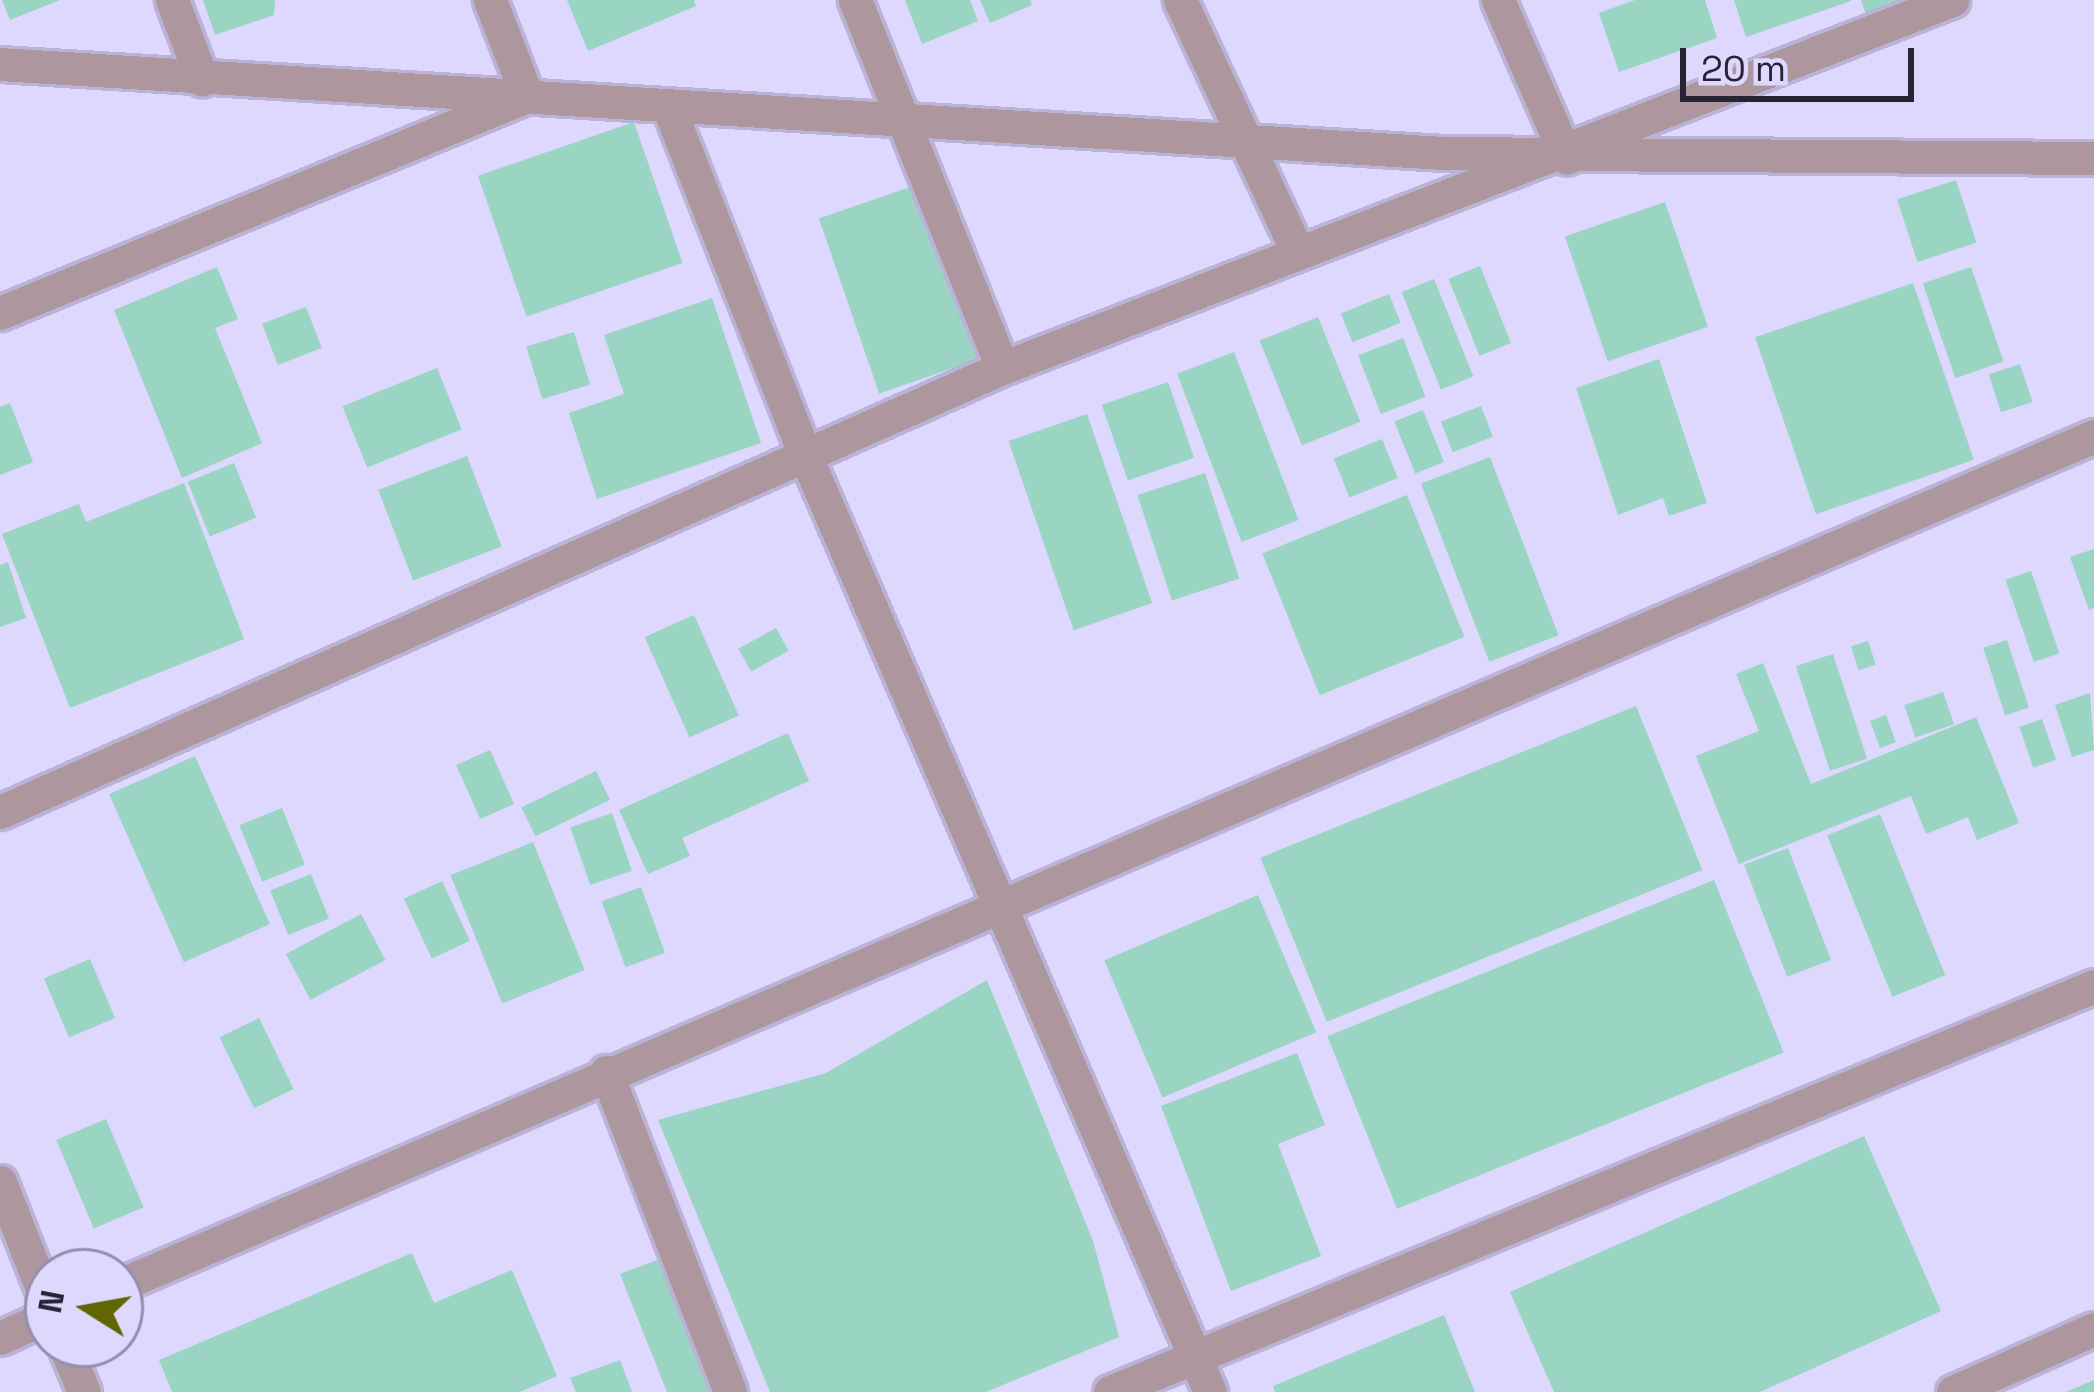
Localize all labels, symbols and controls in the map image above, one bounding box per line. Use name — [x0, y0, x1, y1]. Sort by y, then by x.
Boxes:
scale bar — [1686, 24, 1920, 98]
text: 20 m — [1701, 46, 1786, 92]
north arrow — [24, 1248, 144, 1368]
text: N — [29, 1287, 74, 1317]

